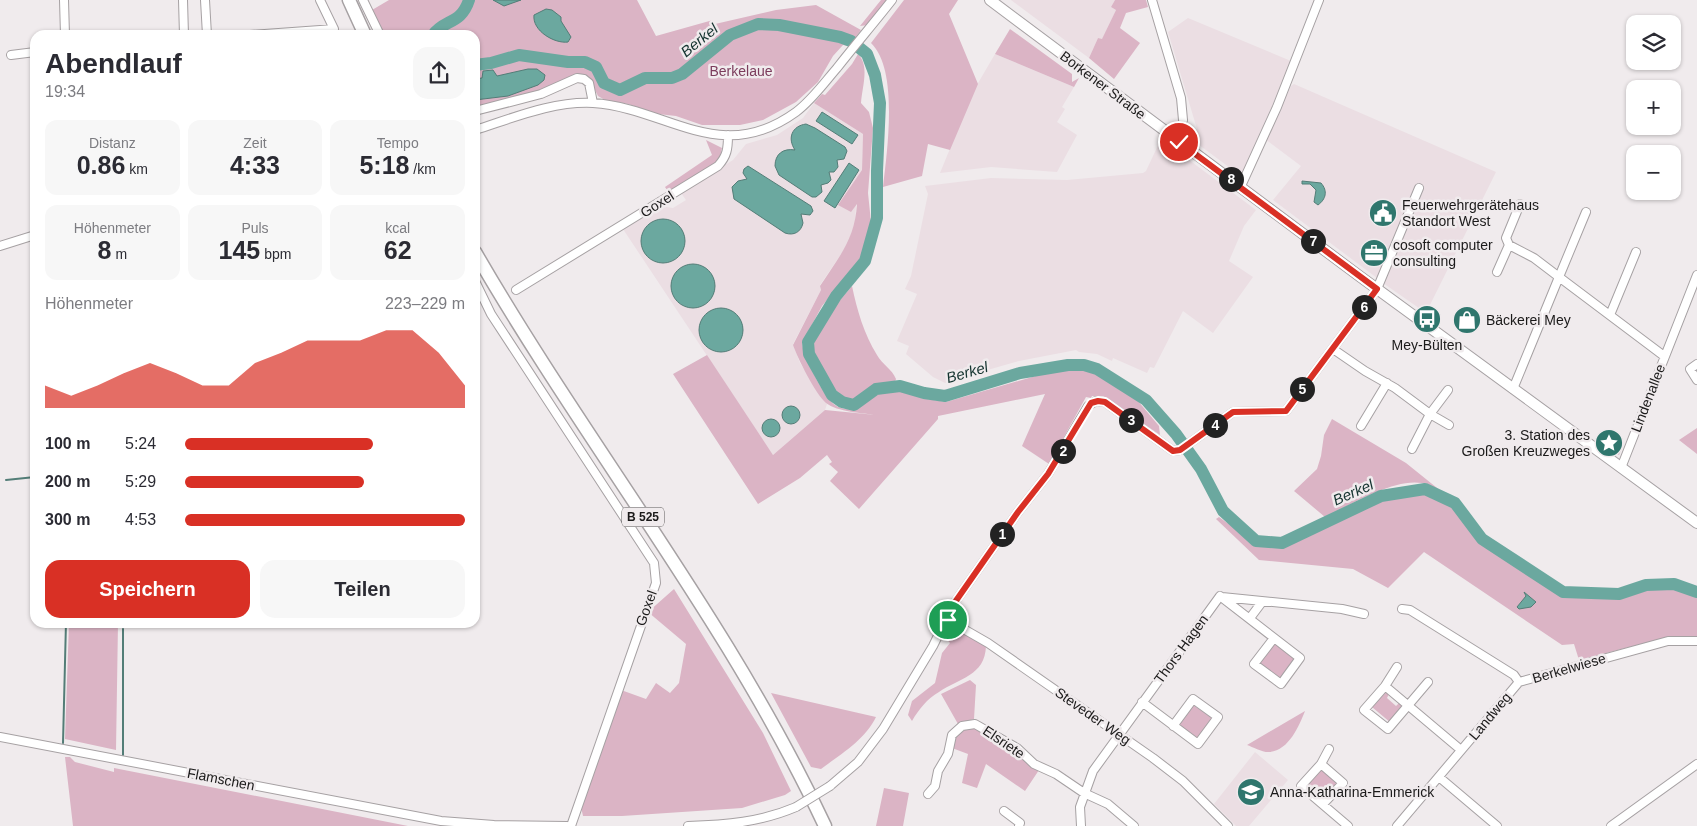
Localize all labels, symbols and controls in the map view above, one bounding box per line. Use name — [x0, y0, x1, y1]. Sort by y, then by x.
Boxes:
map controls — [1626, 15, 1681, 200]
button: layers — [1626, 15, 1681, 70]
water label: Berkel — [677, 20, 721, 60]
button: share — [413, 47, 465, 99]
text: Abendlauf — [45, 48, 182, 79]
street label: Borkener Straße — [1057, 48, 1149, 122]
park label: Berkelaue — [709, 63, 773, 79]
button: + — [1626, 80, 1681, 135]
text: 19:34 — [45, 83, 85, 100]
pin — [1158, 121, 1200, 163]
icon: check — [1165, 128, 1193, 156]
text: Distanz — [89, 135, 136, 151]
text: Zeit — [243, 135, 267, 151]
text: Tempo — [377, 135, 419, 151]
button: − — [1626, 145, 1681, 200]
text: 0.86 — [77, 151, 125, 179]
text: 4:33 — [230, 151, 280, 179]
text: 5:18 — [359, 151, 409, 179]
text: km — [125, 161, 148, 177]
text: /km — [409, 161, 436, 177]
pin: 8 — [1218, 166, 1244, 192]
text: 8 — [1228, 171, 1235, 187]
street label: Goxel — [637, 188, 677, 220]
place label: Feuerwehrgerätehaus Standort West — [1402, 197, 1539, 229]
public building icon: Feuerwehrgerätehaus Standort West — [1368, 198, 1398, 228]
text: Höhenmeter — [74, 220, 151, 236]
text: Puls — [241, 220, 269, 236]
text: kcal — [385, 220, 410, 236]
pin: 7 — [1300, 228, 1326, 254]
text: 7 — [1310, 233, 1317, 249]
text: 8 — [98, 236, 112, 264]
text: 145 — [219, 236, 260, 264]
text: 62 — [384, 236, 412, 264]
place label: cosoft computer consulting — [1393, 237, 1493, 269]
office icon: cosoft computer consulting — [1359, 238, 1389, 268]
text: m — [112, 246, 127, 262]
text: bpm — [260, 246, 291, 262]
pin: 6 — [1352, 294, 1376, 320]
text: Höhenmeter — [45, 295, 133, 312]
text: 223–229 m — [385, 295, 465, 312]
text: 6 — [1361, 299, 1368, 315]
bus stop icon: Mey-Bülten — [1412, 304, 1442, 334]
shop icon: Bäckerei Mey — [1452, 305, 1482, 335]
place label: Bäckerei Mey — [1486, 312, 1571, 328]
place label: Mey-Bülten — [1392, 337, 1462, 353]
water label: Berkel — [944, 358, 990, 386]
street label: Lindenallee — [1628, 362, 1668, 434]
pin: 5 — [1290, 376, 1314, 402]
text: 5 — [1299, 381, 1306, 397]
pin: 3 — [1118, 408, 1144, 432]
text: 3 — [1128, 412, 1135, 428]
pin: 4 — [1202, 412, 1228, 438]
text: 4 — [1212, 417, 1219, 433]
place label: 3. Station des Großen Kreuzweges — [1462, 427, 1590, 459]
place icon: 3. Station des Großen Kreuzweges — [1594, 428, 1624, 458]
text: 100 m — [45, 435, 90, 452]
text: 5:24 — [125, 435, 156, 452]
pin: 2 — [1050, 438, 1076, 464]
text: 2 — [1060, 443, 1067, 459]
text: 200 m — [45, 473, 90, 490]
text: 5:29 — [125, 473, 156, 490]
water label: Berkel — [1330, 475, 1376, 508]
road number: B 525 — [622, 508, 664, 526]
text: 300 m — [45, 511, 90, 528]
text: 4:53 — [125, 511, 156, 528]
pin: 1 — [990, 522, 1014, 546]
text: 1 — [999, 526, 1006, 542]
button: Speichern — [45, 560, 250, 618]
button: Teilen — [260, 560, 465, 618]
street label: Goxel — [632, 588, 660, 628]
pin — [927, 599, 969, 641]
icon: arrive — [934, 606, 962, 634]
street label: Thors Hagen — [1151, 612, 1211, 686]
street label: Berkelwiese — [1531, 650, 1608, 686]
street label: Steveder Weg — [1052, 684, 1134, 748]
street label: Landweg — [1466, 689, 1514, 743]
street label: Elsriete — [980, 722, 1028, 762]
street label: Flamschen — [186, 765, 256, 793]
school or university icon: Anna-Katharina-Emmerick — [1236, 777, 1266, 807]
place label: Anna-Katharina-Emmerick — [1270, 784, 1435, 800]

